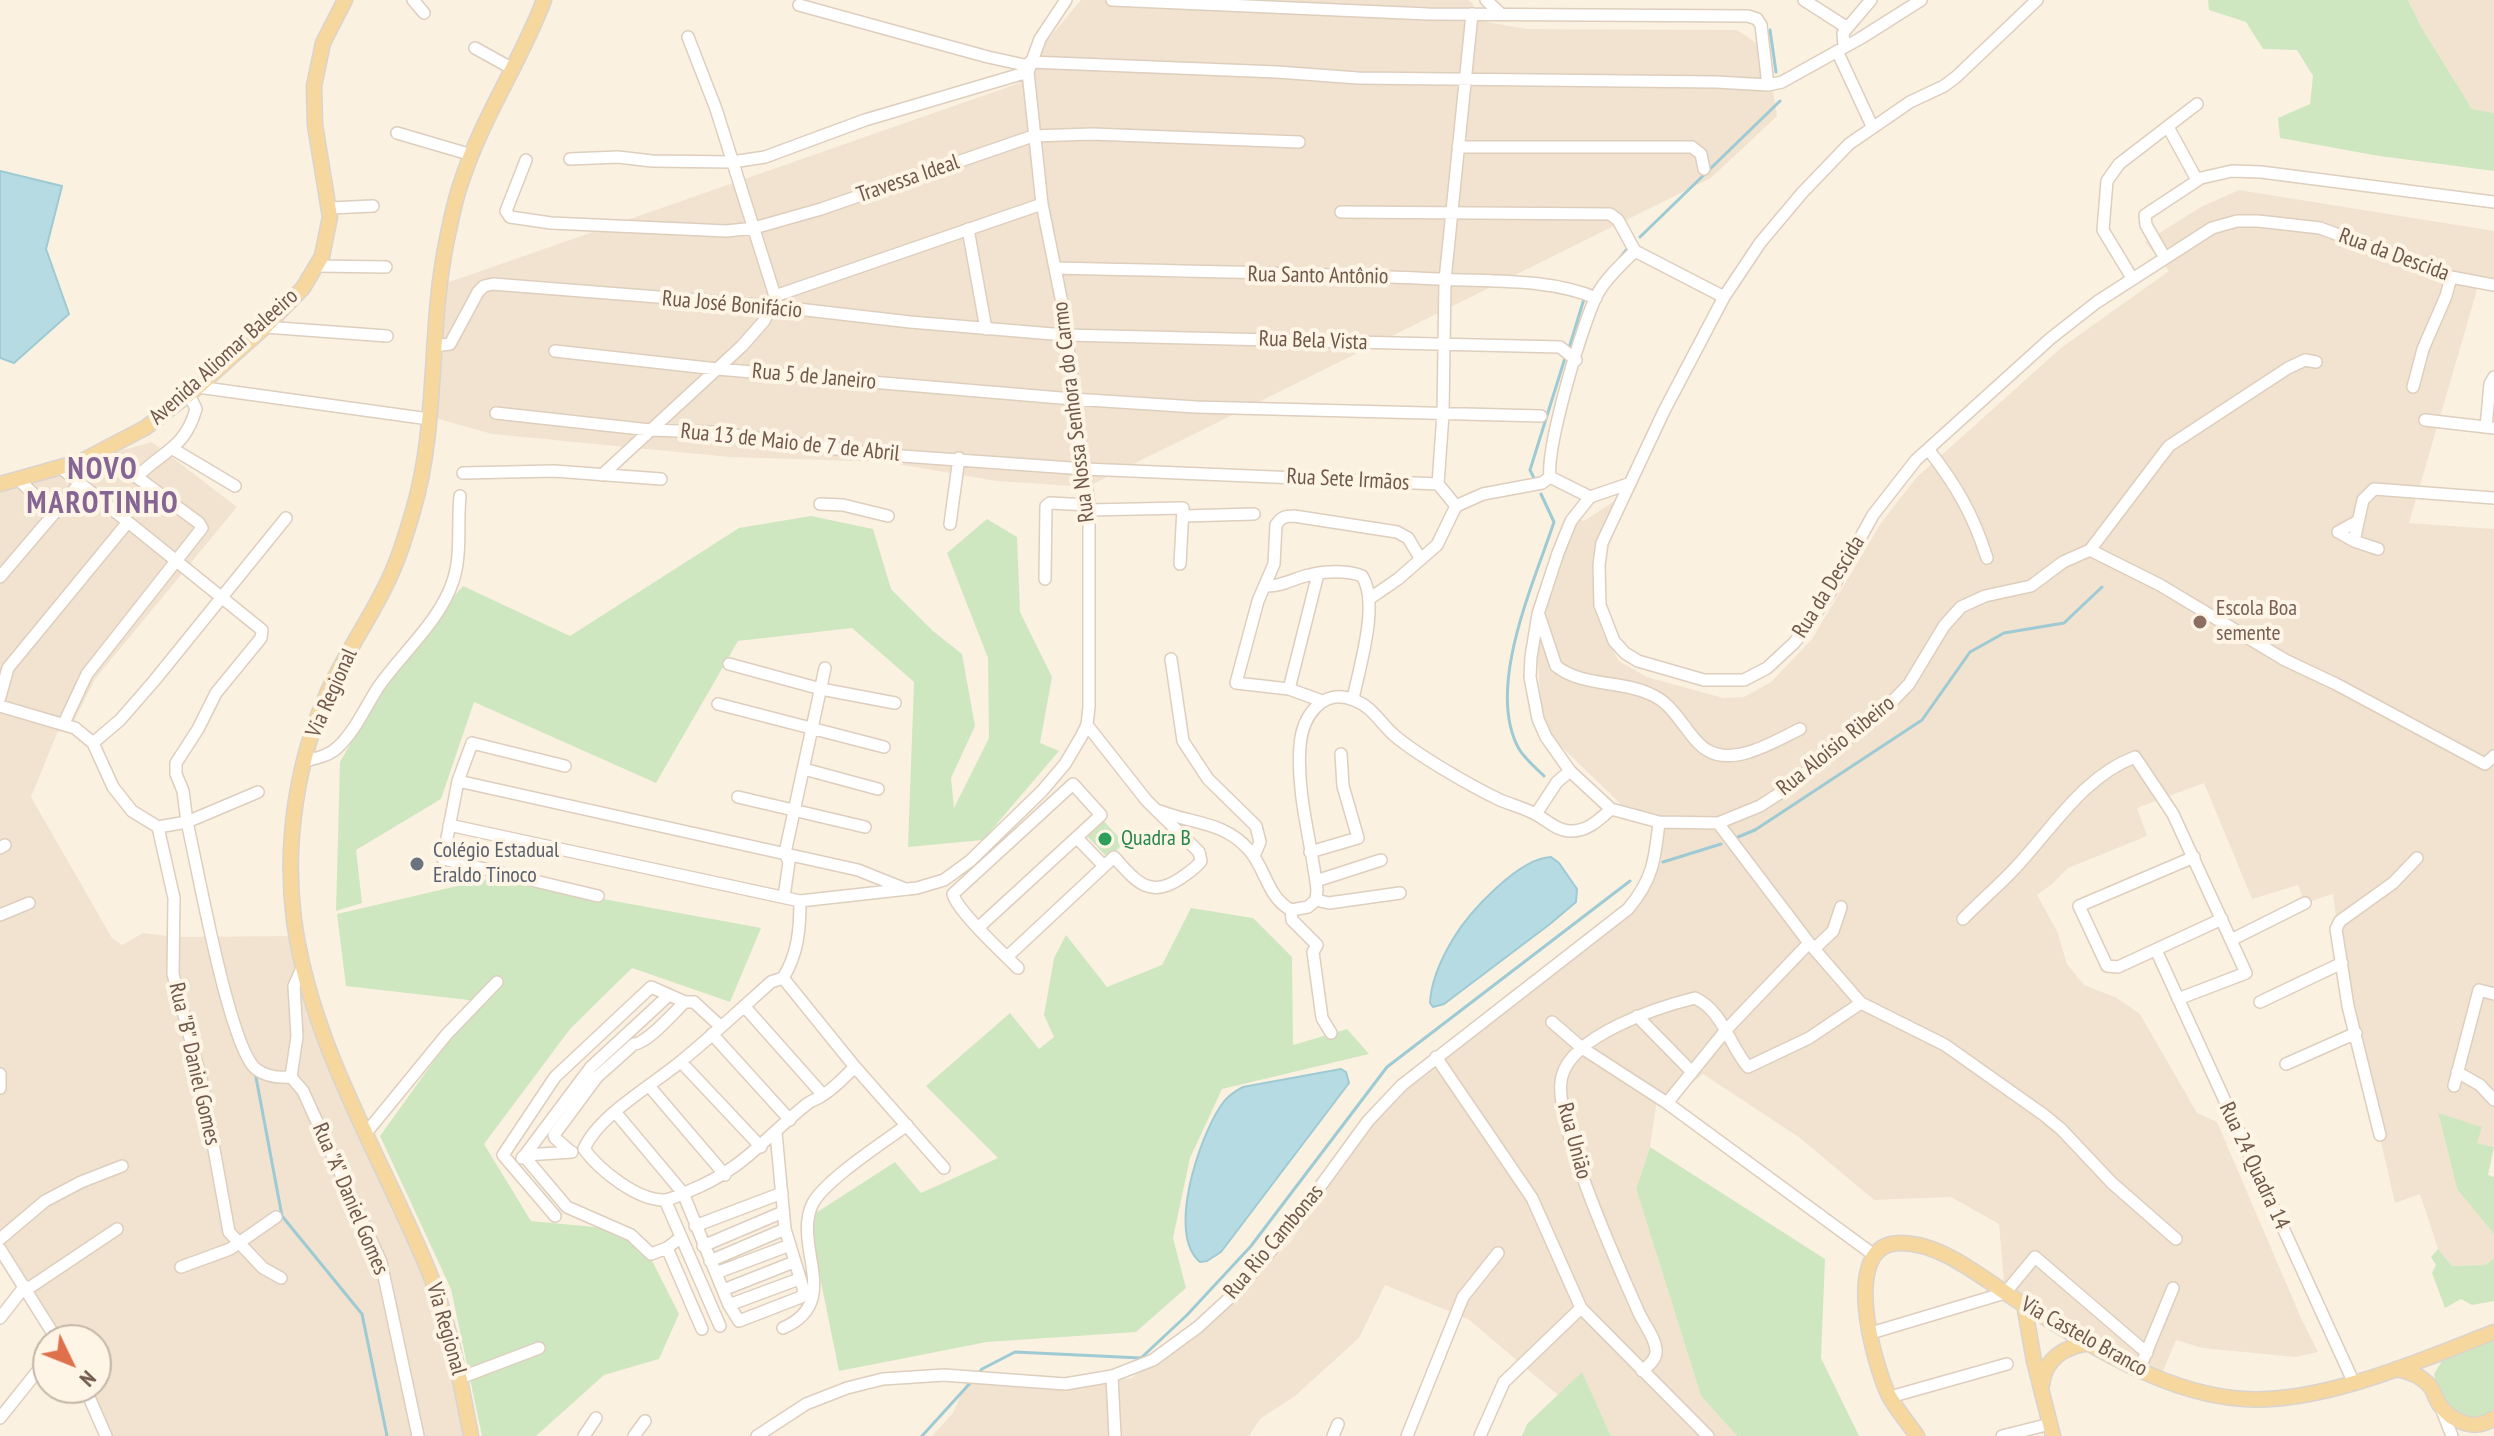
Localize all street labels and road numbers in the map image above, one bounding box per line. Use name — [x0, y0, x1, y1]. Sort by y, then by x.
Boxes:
street label: Travessa Ideal — [853, 149, 963, 209]
street label: Rua da Descida — [2335, 223, 2453, 287]
street label: Rua Santo Antônio — [1247, 262, 1389, 290]
street label: Avenida Aliomar Baleeiro — [144, 283, 304, 431]
street label: Rua José Bonifácio — [661, 286, 803, 324]
street label: Rua Nossa Senhora do Carmo — [1047, 300, 1101, 524]
street label: Rua Bela Vista — [1258, 326, 1368, 356]
street label: Rua 5 de Janeiro — [751, 358, 877, 396]
street label: Rua 13 de Maio de 7 de Abril — [679, 418, 901, 468]
street label: Rua Sete Irmãos — [1286, 464, 1410, 496]
street label: Rua da Descida — [1787, 531, 1871, 643]
street label: Via Regional — [301, 645, 363, 741]
street label: Rua Aloísio Ribeiro — [1772, 690, 1900, 802]
street label: Rua "B" Daniel Gomes — [162, 980, 226, 1148]
street label: Rua 24 Quadra 14 — [2213, 1098, 2295, 1234]
street label: Rua União — [1551, 1100, 1597, 1182]
street label: Rua "A" Daniel Gomes — [306, 1119, 394, 1279]
street label: Rua Rio Cambonas — [1219, 1180, 1329, 1304]
street label: Via Regional — [420, 1280, 472, 1378]
street label: Via Castelo Branco — [2016, 1291, 2152, 1383]

